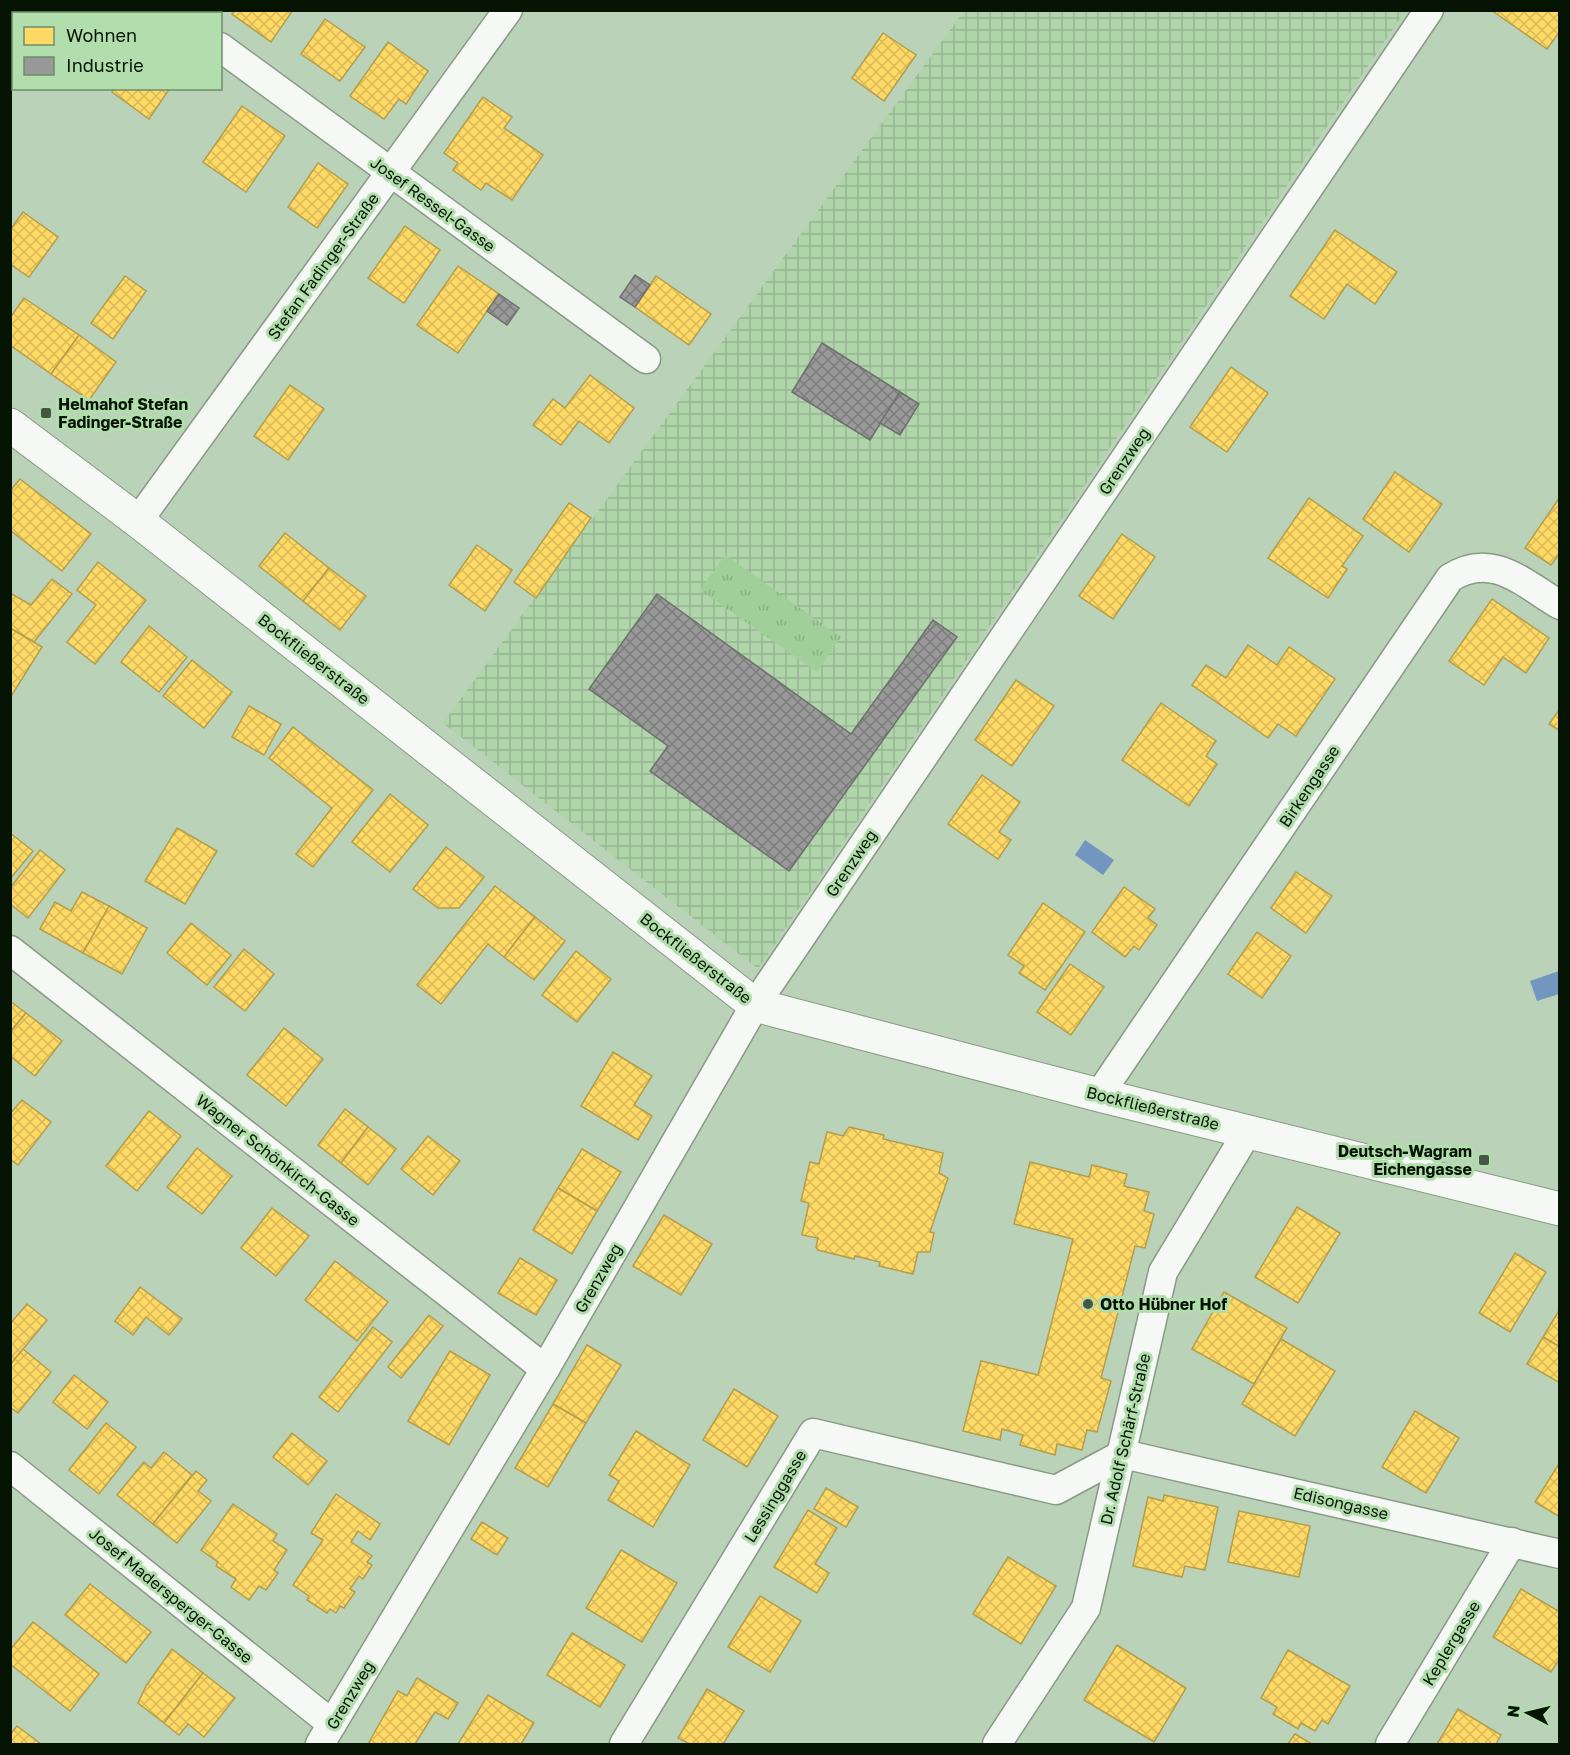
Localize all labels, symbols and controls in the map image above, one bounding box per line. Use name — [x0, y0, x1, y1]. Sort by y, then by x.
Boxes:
legend — [12, 12, 222, 90]
text: Wohnen — [66, 24, 137, 46]
text: Industrie — [66, 54, 144, 76]
street label: Josef Ressel-Gasse — [367, 152, 499, 256]
street label: Stefan Fadinger-Straße — [263, 189, 383, 343]
place label: Helmahof Stefan Fadinger-Straße — [58, 394, 188, 432]
marker: Helmahof Stefan Fadinger-Straße — [39, 406, 53, 420]
street label: Grenzweg — [1094, 424, 1154, 498]
street label: Bockfließerstraße — [254, 609, 374, 709]
street label: Birkengasse — [1274, 741, 1344, 831]
street label: Grenzweg — [821, 826, 881, 900]
street label: Bockfließerstraße — [636, 908, 756, 1008]
street label: Bockfließerstraße — [1085, 1082, 1221, 1134]
street label: Wagner Schönkirch-Gasse — [192, 1090, 364, 1230]
place label: Deutsch-Wagram Eichengasse — [1338, 1141, 1472, 1179]
marker: Deutsch-Wagram Eichengasse — [1477, 1153, 1491, 1167]
street label: Grenzweg — [570, 1240, 626, 1316]
place label: Otto Hübner Hof — [1100, 1294, 1227, 1314]
marker: Otto Hübner Hof — [1081, 1297, 1095, 1311]
street label: Dr. Adolf Schärf-Straße — [1096, 1351, 1154, 1527]
street label: Lessinggasse — [740, 1446, 810, 1546]
street label: Edisongasse — [1292, 1482, 1390, 1524]
street label: Josef Madersperger-Gasse — [85, 1523, 257, 1667]
street label: Keplergasse — [1418, 1597, 1484, 1689]
street label: Grenzweg — [322, 1657, 378, 1733]
north arrow — [1498, 1683, 1558, 1743]
text: N — [1502, 1704, 1524, 1718]

